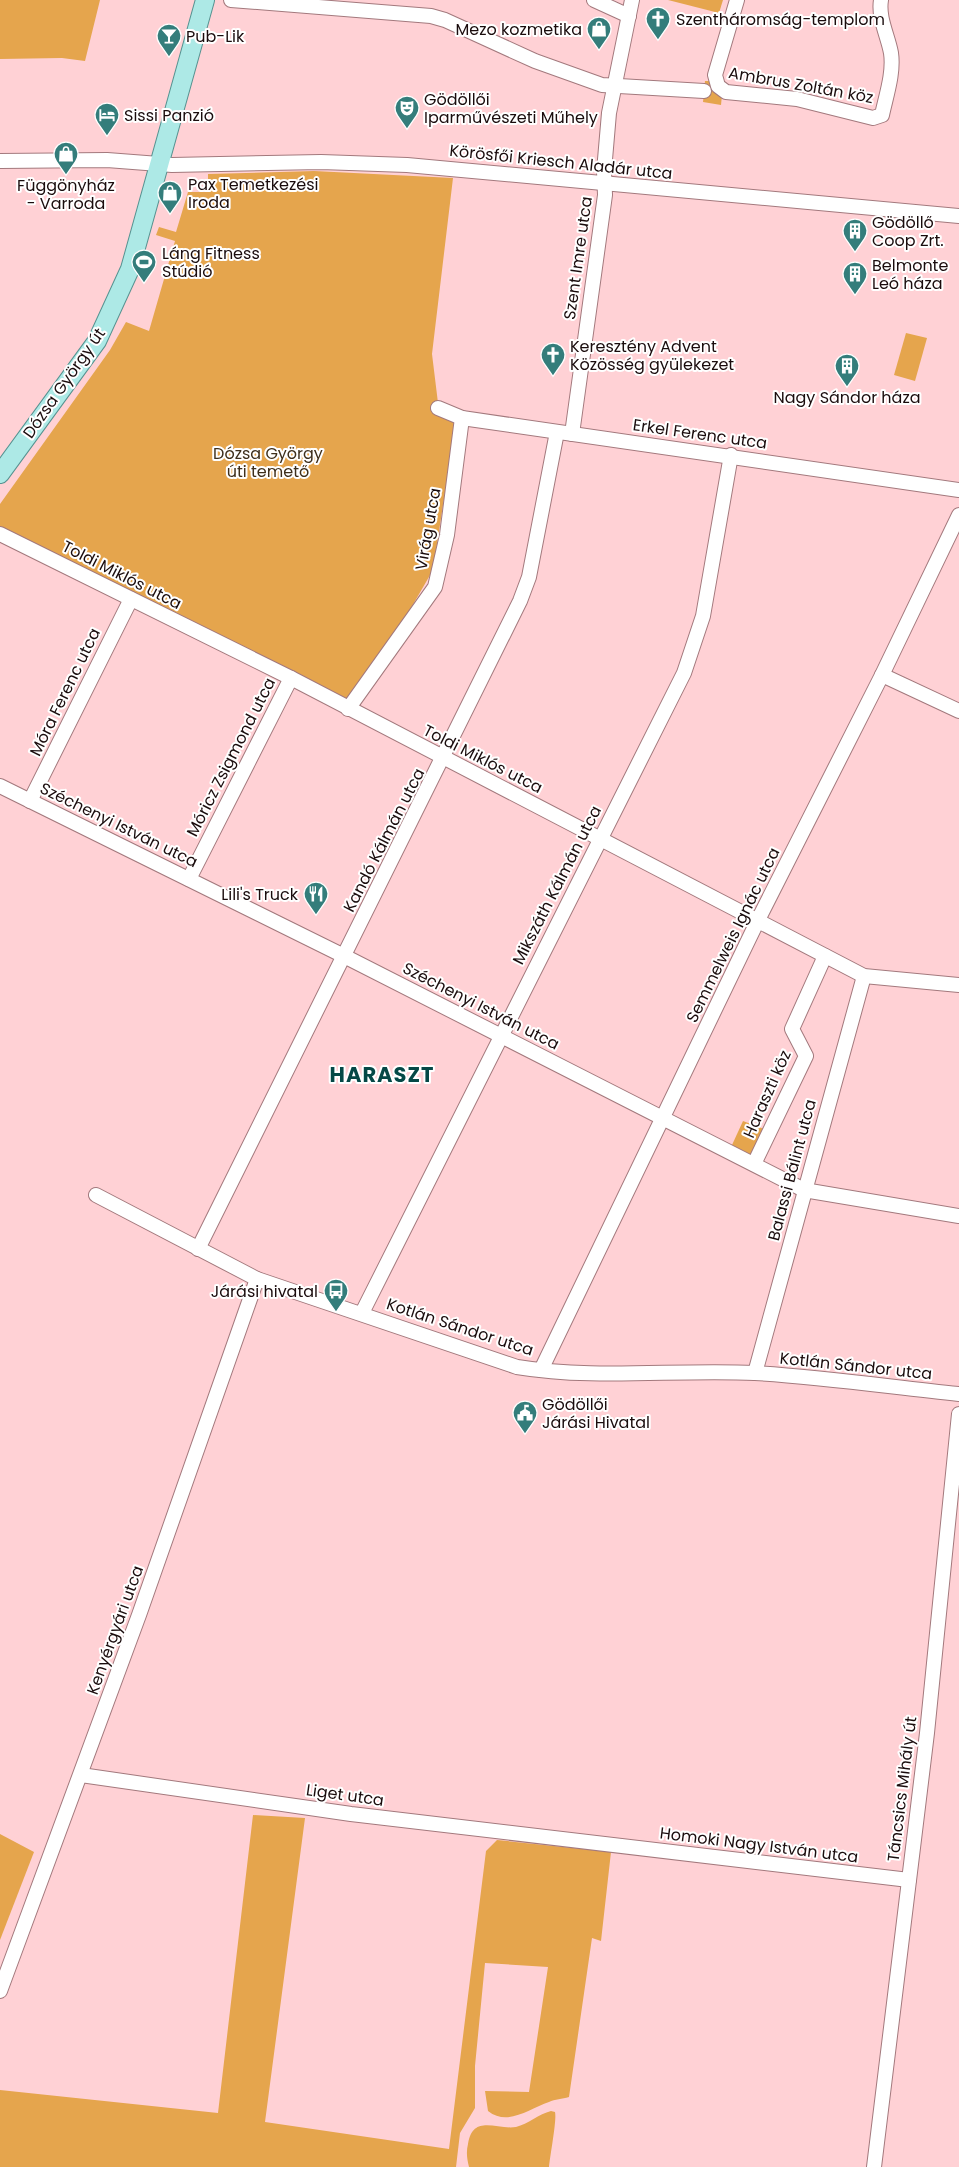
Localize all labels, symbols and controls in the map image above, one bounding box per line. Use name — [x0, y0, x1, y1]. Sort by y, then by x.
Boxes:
church icon: Szentháromság-templom — [645, 6, 671, 40]
place label: Szentháromság-templom — [676, 8, 885, 31]
shop icon: Mezo kozmetika — [586, 16, 612, 50]
place label: Mezo kozmetika — [456, 18, 582, 41]
bar icon: Pub-Lik — [156, 23, 182, 57]
place label: Pub-Lik — [186, 25, 245, 48]
street label: Ambrus Zoltán köz — [727, 61, 875, 109]
place label: Gödöllői Iparművészeti Műhely — [424, 88, 598, 129]
theatre icon: Gödöllői Iparművészeti Műhely — [394, 95, 420, 129]
hotel icon: Sissi Panzió — [94, 102, 120, 136]
place label: Sissi Panzió — [124, 104, 214, 127]
street label: Körösfői Kriesch Aladár utca — [448, 139, 674, 185]
shop icon: Függönyház - Varroda — [53, 141, 79, 175]
place label: Pax Temetkezési Iroda — [188, 173, 318, 214]
place label: Függönyház - Varroda — [17, 174, 115, 215]
shop icon: Pax Temetkezési Iroda — [157, 180, 183, 214]
street label: Szent Imre utca — [558, 195, 598, 321]
place label: Gödöllő Coop Zrt. — [872, 211, 944, 252]
building icon: Gödöllő Coop Zrt. — [842, 218, 868, 252]
place label: Láng Fitness Stúdió — [162, 242, 260, 283]
sports icon: Láng Fitness Stúdió — [131, 249, 157, 283]
place label: Belmonte Leó háza — [872, 254, 948, 295]
building icon: Belmonte Leó háza — [842, 261, 868, 295]
street label: Dózsa György út — [17, 323, 111, 443]
place label: Keresztény Advent Közösség gyülekezet — [570, 335, 734, 376]
church icon: Keresztény Advent Közösség gyülekezet — [540, 342, 566, 376]
building icon: Nagy Sándor háza — [834, 353, 860, 387]
place label: Nagy Sándor háza — [773, 386, 921, 409]
street label: Erkel Ferenc utca — [631, 413, 769, 455]
park label: Dózsa György úti temető — [213, 442, 323, 483]
street label: Virág utca — [409, 486, 447, 572]
street label: Toldi Miklós utca — [58, 535, 186, 615]
street label: Móra Ferenc utca — [24, 624, 106, 760]
street label: Móricz Zsigmond utca — [181, 674, 281, 840]
street label: Toldi Miklós utca — [419, 719, 547, 799]
street label: Kandó Kálmán utca — [338, 764, 430, 916]
street label: Széchenyi István utca — [36, 777, 202, 873]
street label: Mikszáth Kálmán utca — [507, 802, 607, 968]
street label: Semmelweis Ignác utca — [681, 844, 785, 1026]
restaurant icon: Lili's Truck — [303, 881, 329, 915]
place label: Lili's Truck — [221, 883, 299, 906]
street label: Széchenyi István utca — [399, 956, 563, 1056]
street label: Haraszti köz — [737, 1046, 797, 1142]
district label: HARASZT — [330, 1060, 434, 1089]
street label: Balassi Bálint utca — [762, 1097, 822, 1243]
bus stop icon: Járási hivatal — [323, 1278, 349, 1312]
place label: Járási hivatal — [211, 1280, 318, 1303]
street label: Kotlán Sándor utca — [384, 1292, 536, 1362]
street label: Kotlán Sándor utca — [779, 1347, 933, 1385]
place label: Gödöllői Járási Hivatal — [542, 1393, 650, 1434]
public building icon: Gödöllői Járási Hivatal — [512, 1400, 538, 1434]
street label: Kenyérgyári utca — [81, 1562, 149, 1698]
street label: Táncsics Mihály út — [882, 1715, 922, 1863]
street label: Liget utca — [305, 1778, 385, 1812]
street label: Homoki Nagy István utca — [659, 1821, 859, 1869]

